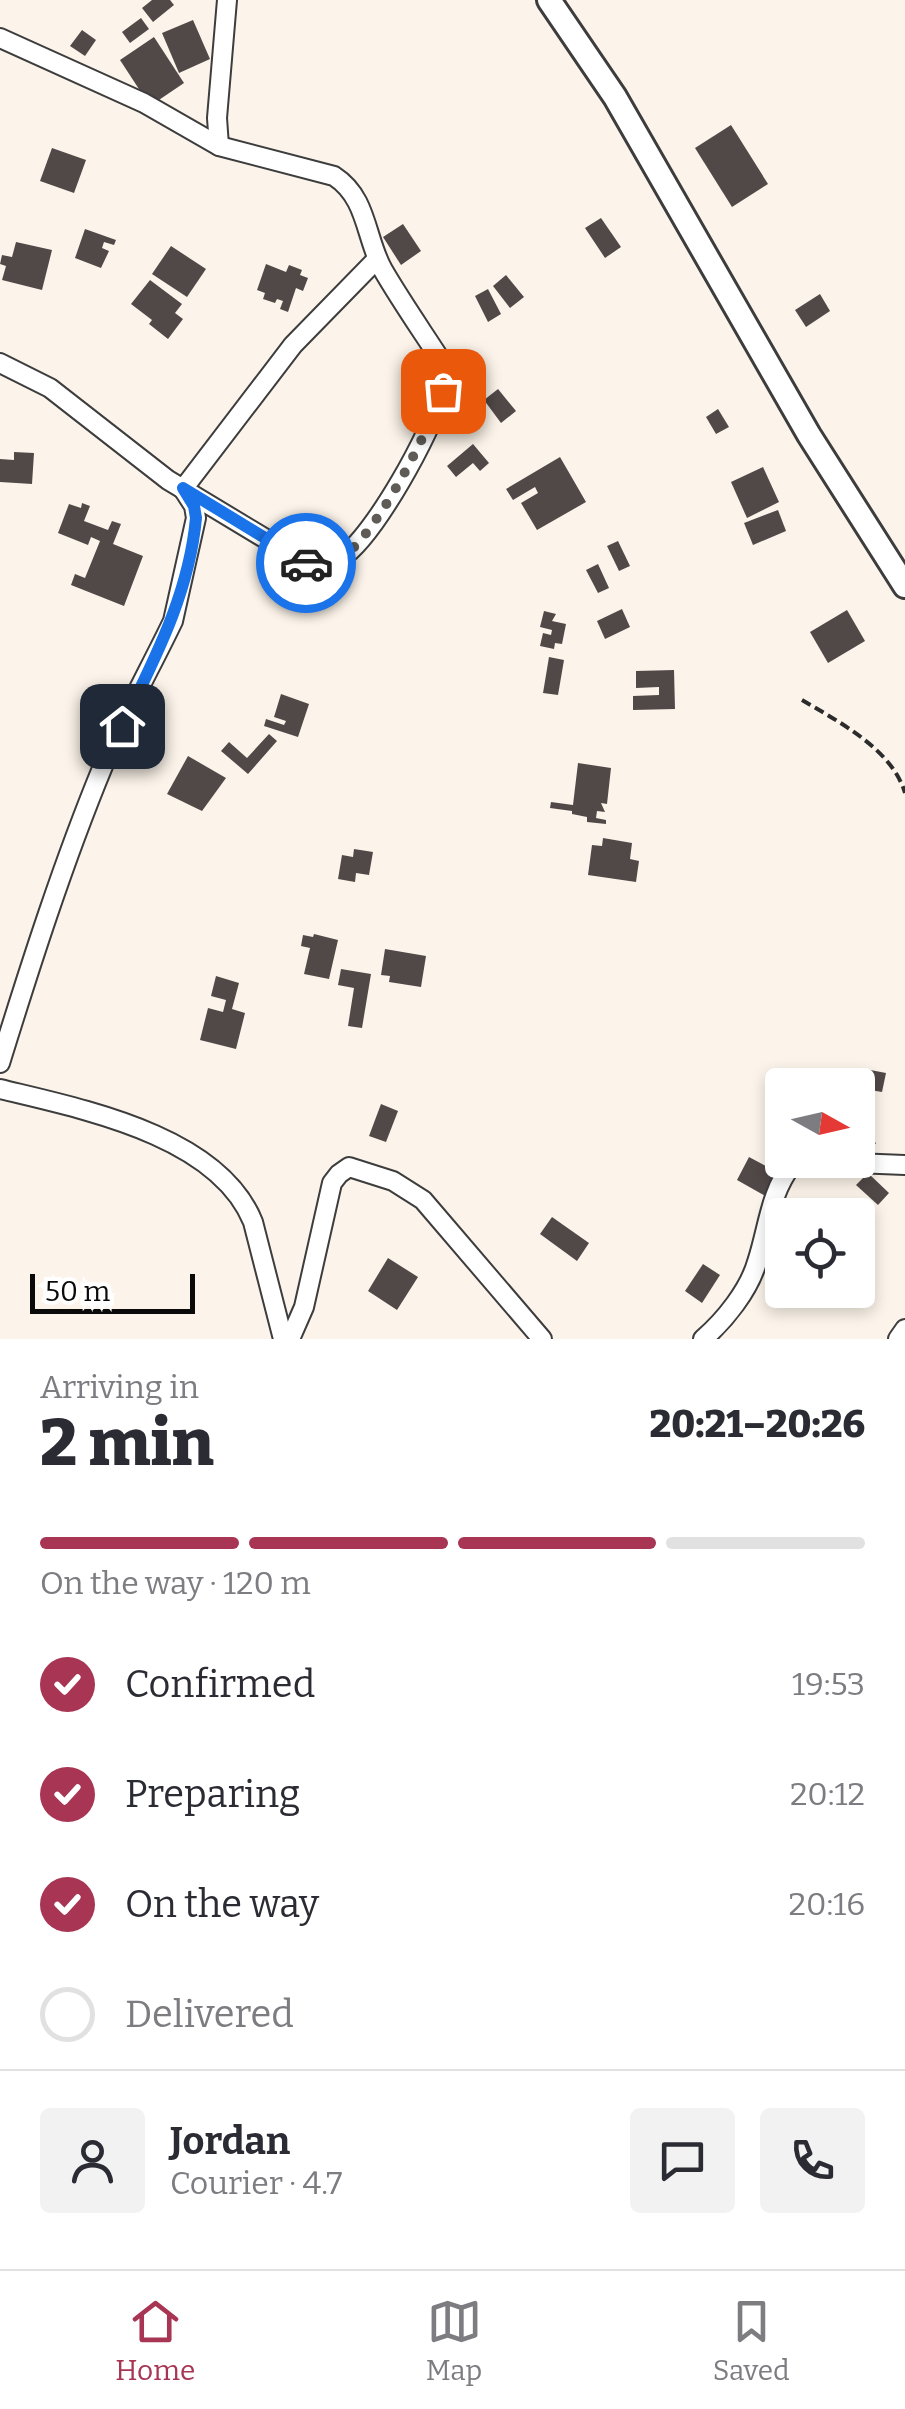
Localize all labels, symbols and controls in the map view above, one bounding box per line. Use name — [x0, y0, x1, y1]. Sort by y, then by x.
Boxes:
pin — [401, 349, 486, 434]
icon: bag — [416, 364, 471, 419]
courier — [256, 513, 356, 613]
icon: car — [279, 536, 334, 591]
pin — [80, 684, 165, 769]
icon: home — [95, 699, 150, 754]
north arrow — [765, 1068, 875, 1178]
map controls — [765, 1068, 875, 1308]
button: locate — [765, 1198, 875, 1308]
scale bar — [30, 1269, 195, 1314]
text: 50 m — [45, 1275, 110, 1308]
text: Arriving in — [40, 1368, 199, 1406]
text: 20:21–20:26 — [650, 1401, 865, 1447]
text: 2 min — [40, 1404, 214, 1482]
text: On the way · 120 m — [40, 1564, 311, 1602]
icon: check — [40, 1657, 95, 1712]
text: Confirmed — [125, 1661, 315, 1707]
text: 19:53 — [792, 1665, 865, 1703]
icon: check — [40, 1767, 95, 1822]
text: Preparing — [125, 1771, 300, 1817]
text: 20:12 — [790, 1775, 865, 1813]
icon: check — [40, 1877, 95, 1932]
text: On the way — [125, 1881, 319, 1927]
text: 20:16 — [789, 1885, 865, 1923]
text: Delivered — [125, 1991, 294, 2037]
button: person — [40, 2108, 145, 2213]
button: chat — [630, 2108, 735, 2213]
button: phone — [760, 2108, 865, 2213]
text: Jordan — [170, 2118, 290, 2164]
text: Courier · 4.7 — [170, 2164, 342, 2202]
tab: Home — [115, 2294, 195, 2387]
tab: Map — [426, 2294, 482, 2387]
tab: Saved — [713, 2294, 790, 2387]

